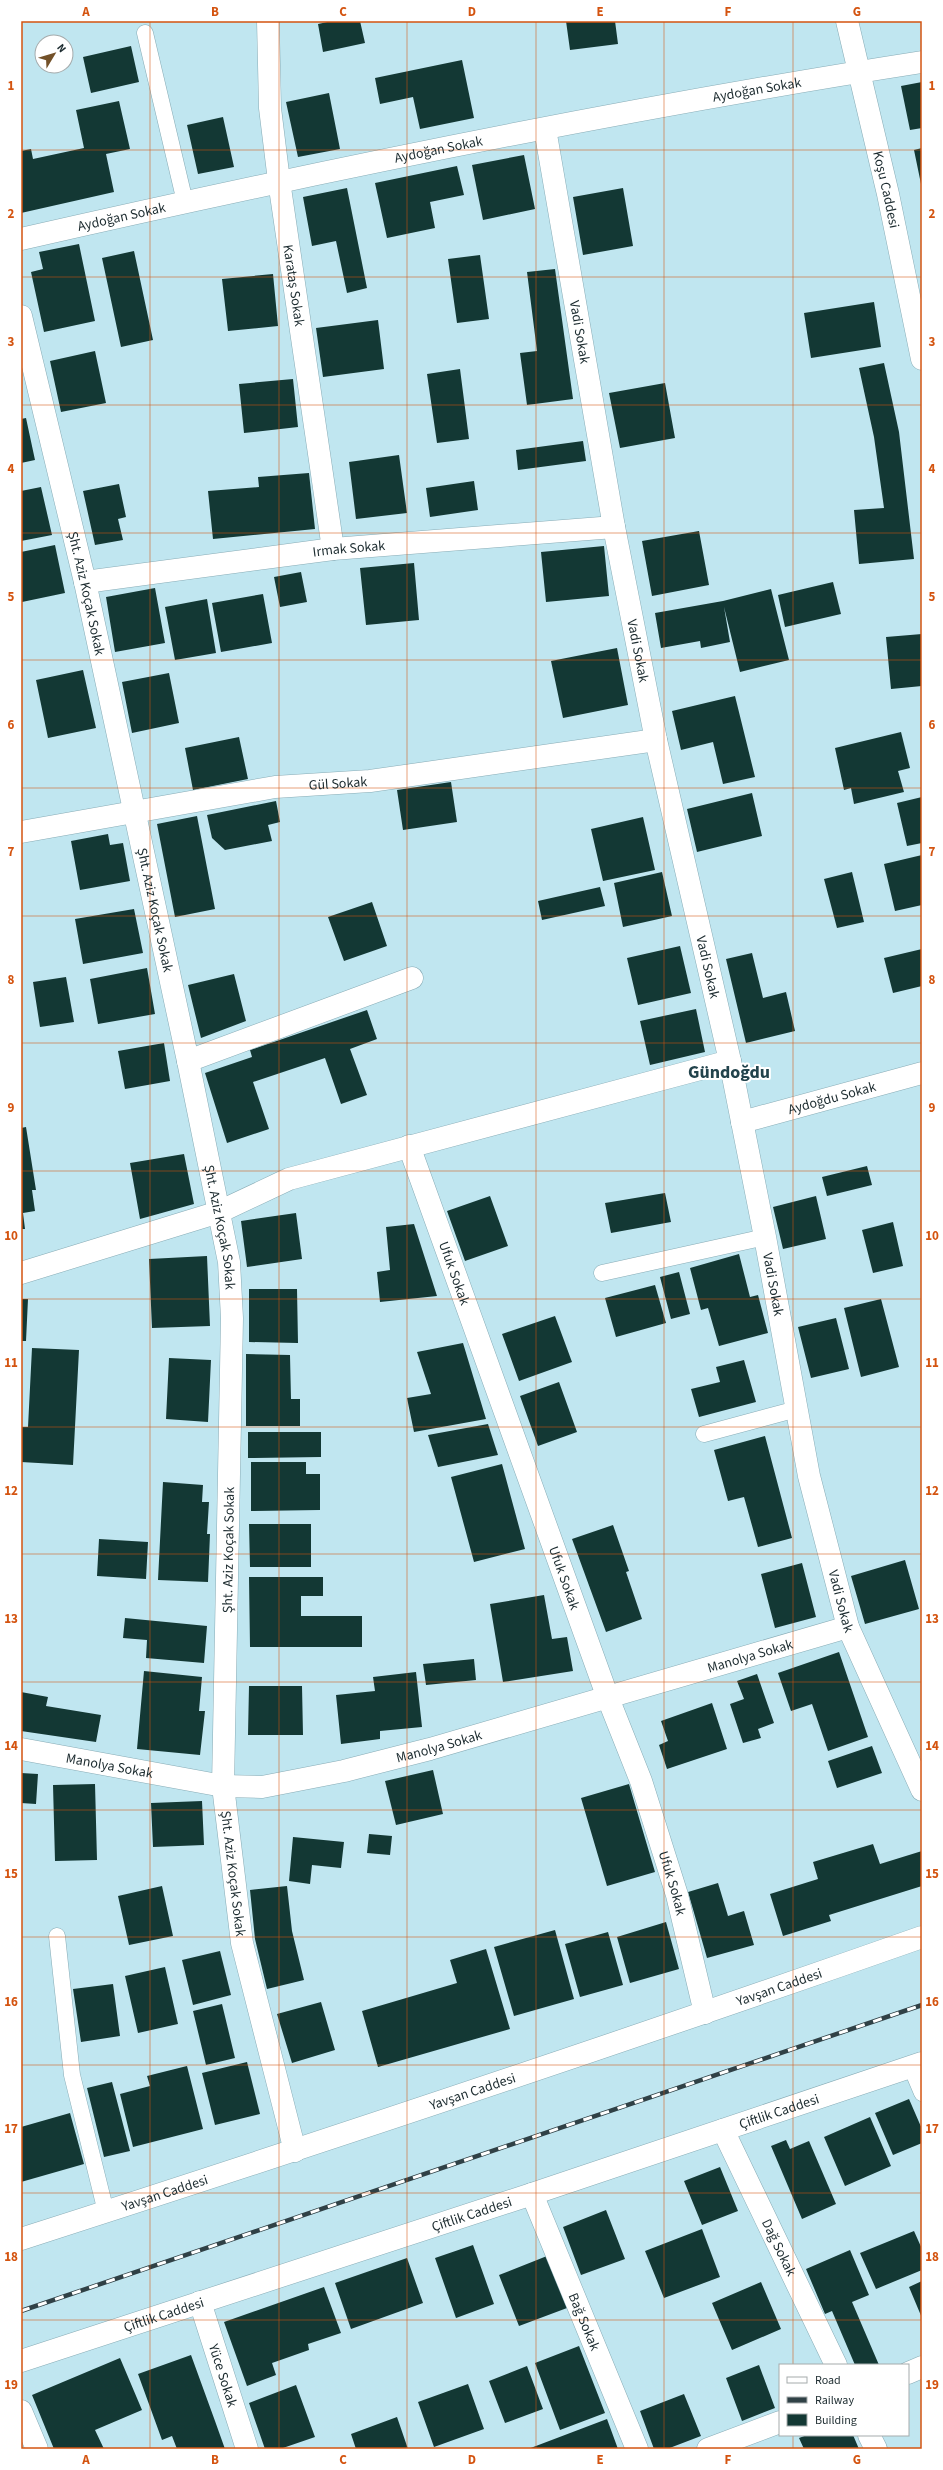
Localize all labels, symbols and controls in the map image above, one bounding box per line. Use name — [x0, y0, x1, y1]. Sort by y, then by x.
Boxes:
text: A — [81, 3, 90, 21]
text: B — [211, 3, 219, 21]
text: C — [339, 3, 347, 21]
text: D — [468, 3, 476, 21]
text: E — [596, 3, 604, 21]
text: F — [725, 3, 732, 21]
text: G — [853, 3, 861, 21]
north arrow — [34, 34, 74, 74]
text: N — [53, 41, 70, 56]
street label: Aydoğan Sokak — [711, 73, 803, 108]
text: 1 — [8, 77, 15, 95]
text: 1 — [929, 77, 936, 95]
street label: Aydoğan Sokak — [393, 131, 485, 169]
street label: Koşu Caddesi — [867, 149, 904, 230]
street label: Aydoğan Sokak — [76, 198, 168, 237]
text: 2 — [8, 205, 15, 223]
text: 2 — [929, 205, 936, 223]
street label: Karataş Sokak — [277, 243, 309, 328]
street label: Vadi Sokak — [564, 299, 595, 365]
text: 3 — [8, 333, 15, 351]
text: 3 — [929, 333, 936, 351]
text: 4 — [8, 460, 15, 478]
text: 4 — [929, 460, 936, 478]
street label: Şht. Aziz Koçak Sokak — [62, 529, 110, 657]
street label: Irmak Sokak — [311, 536, 386, 563]
text: 5 — [8, 588, 15, 606]
text: 5 — [929, 588, 936, 606]
street label: Vadi Sokak — [621, 618, 653, 684]
text: 6 — [8, 716, 15, 734]
text: 6 — [929, 716, 936, 734]
street label: Gül Sokak — [308, 772, 368, 796]
text: 7 — [8, 843, 15, 861]
text: 7 — [929, 843, 936, 861]
street label: Şht. Aziz Koçak Sokak — [131, 846, 178, 974]
street label: Vadi Sokak — [690, 934, 724, 1001]
text: 8 — [8, 971, 15, 989]
text: 8 — [929, 971, 936, 989]
district label: Gündoğdu — [688, 1060, 770, 1085]
street label: Aydoğdu Sokak — [786, 1077, 878, 1120]
text: 9 — [8, 1099, 15, 1117]
text: 9 — [929, 1099, 936, 1117]
street label: Şht. Aziz Koçak Sokak — [198, 1163, 239, 1290]
text: 10 — [4, 1227, 18, 1245]
text: 10 — [925, 1227, 939, 1245]
street label: Ufuk Sokak — [433, 1239, 475, 1308]
street label: Vadi Sokak — [757, 1251, 788, 1318]
text: 11 — [4, 1354, 18, 1372]
text: 11 — [925, 1354, 939, 1372]
text: 12 — [4, 1482, 18, 1500]
text: 12 — [925, 1482, 939, 1500]
street label: Şht. Aziz Koçak Sokak — [218, 1487, 240, 1613]
street label: Ufuk Sokak — [543, 1544, 584, 1613]
street label: Vadi Sokak — [823, 1568, 858, 1636]
text: 13 — [4, 1610, 18, 1628]
text: 13 — [925, 1610, 939, 1628]
street label: Manolya Sokak — [705, 1635, 795, 1679]
street label: Manolya Sokak — [394, 1725, 484, 1768]
text: 14 — [4, 1737, 18, 1755]
text: 14 — [925, 1737, 939, 1755]
street label: Manolya Sokak — [64, 1748, 155, 1784]
street label: Şht. Aziz Koçak Sokak — [215, 1810, 250, 1938]
street label: Ufuk Sokak — [653, 1849, 691, 1918]
text: 15 — [4, 1865, 18, 1883]
text: 15 — [925, 1865, 939, 1883]
street label: Yavşan Caddesi — [733, 1964, 825, 2012]
text: 16 — [4, 1993, 18, 2011]
text: 16 — [925, 1993, 939, 2011]
street label: Yavşan Caddesi — [426, 2068, 518, 2116]
street label: Çiftlik Caddesi — [736, 2089, 822, 2135]
text: 17 — [4, 2120, 18, 2138]
text: 17 — [925, 2120, 939, 2138]
street label: Yavşan Caddesi — [118, 2170, 211, 2217]
street label: Çiftlik Caddesi — [429, 2192, 515, 2237]
street label: Dağ Sokak — [756, 2216, 801, 2280]
text: 18 — [4, 2248, 18, 2266]
text: 18 — [925, 2248, 939, 2266]
street label: Bağ Sokak — [563, 2290, 605, 2354]
street label: Çiftlik Caddesi — [121, 2293, 207, 2338]
street label: Yüce Sokak — [203, 2340, 242, 2410]
legend — [779, 2364, 909, 2436]
text: Road — [815, 2372, 841, 2389]
text: 19 — [4, 2376, 18, 2394]
text: 19 — [925, 2376, 939, 2394]
text: Railway — [815, 2392, 854, 2409]
text: Building — [815, 2412, 857, 2429]
text: A — [81, 2451, 90, 2469]
text: B — [211, 2451, 219, 2469]
text: C — [339, 2451, 347, 2469]
text: D — [468, 2451, 476, 2469]
text: E — [596, 2451, 604, 2469]
text: F — [725, 2451, 732, 2469]
text: G — [853, 2451, 861, 2469]

